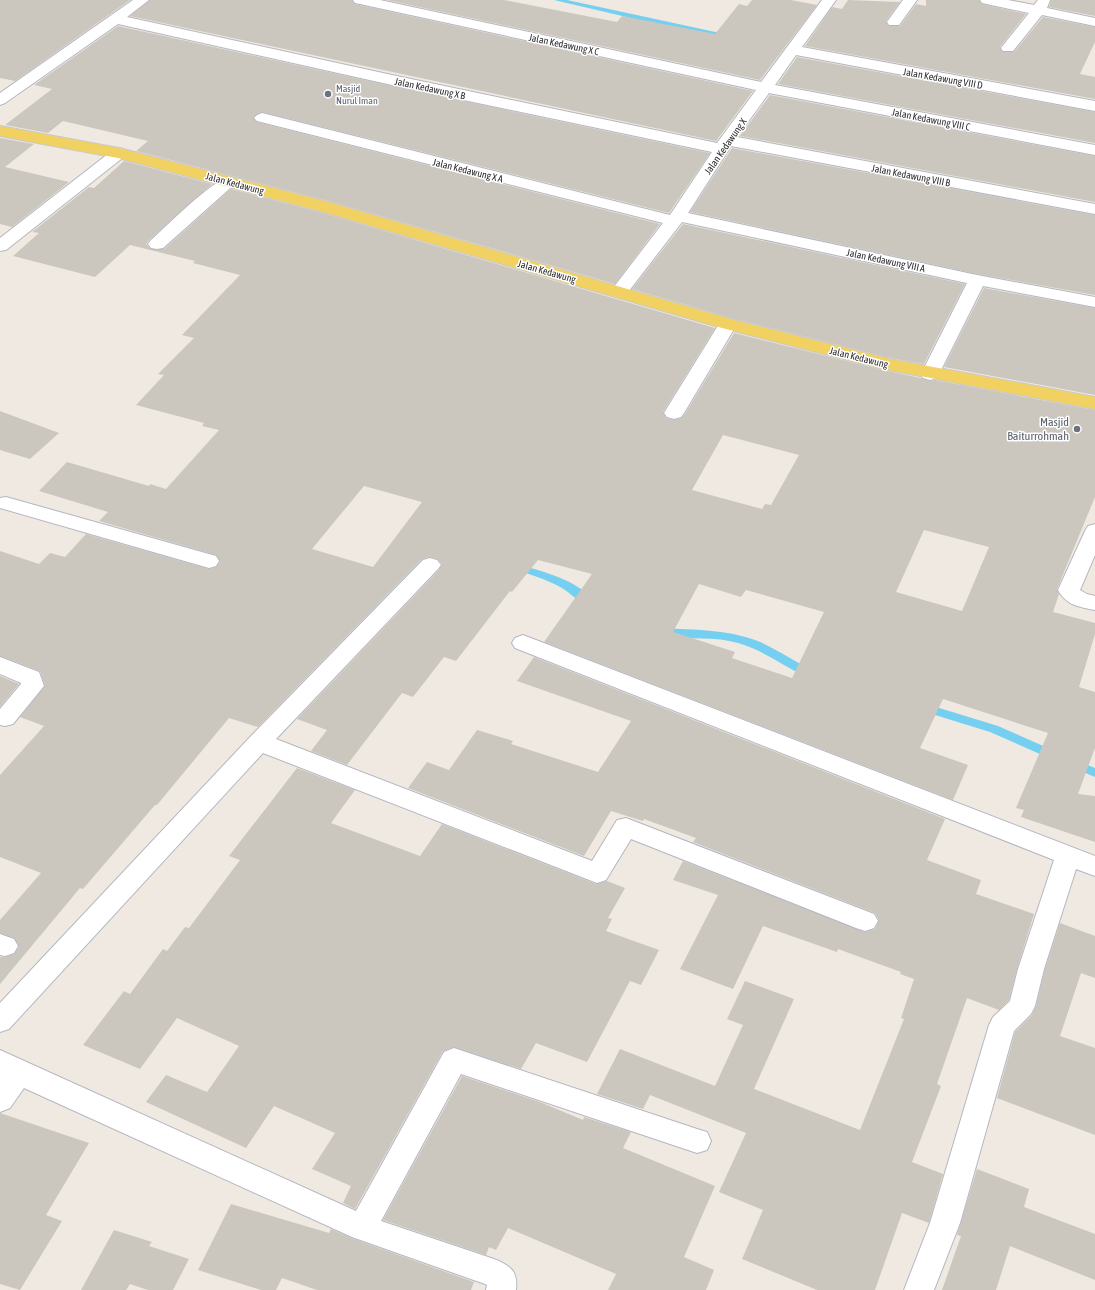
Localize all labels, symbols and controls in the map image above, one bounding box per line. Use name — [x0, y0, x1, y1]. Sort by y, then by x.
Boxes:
street label: Jalan Kedawung X C — [528, 32, 601, 57]
street label: Jalan Kedawung VIII D — [902, 66, 984, 91]
street label: Jalan Kedawung X B — [394, 76, 466, 101]
place label: Masjid Nurul Iman — [336, 83, 378, 106]
marker: Masjid Nurul Iman — [323, 89, 333, 99]
street label: Jalan Kedawung VIII C — [891, 106, 972, 133]
street label: Jalan Kedawung X — [702, 116, 749, 176]
street label: Jalan Kedawung X A — [432, 156, 504, 185]
street label: Jalan Kedawung VIII B — [871, 162, 951, 189]
street label: Jalan Kedawung — [205, 170, 266, 197]
street label: Jalan Kedawung VIII A — [846, 247, 926, 274]
street label: Jalan Kedawung — [517, 258, 578, 285]
street label: Jalan Kedawung — [828, 345, 890, 370]
place label: Masjid Baiturrohmah — [1007, 415, 1069, 443]
marker: Masjid Baiturrohmah — [1072, 424, 1082, 434]

